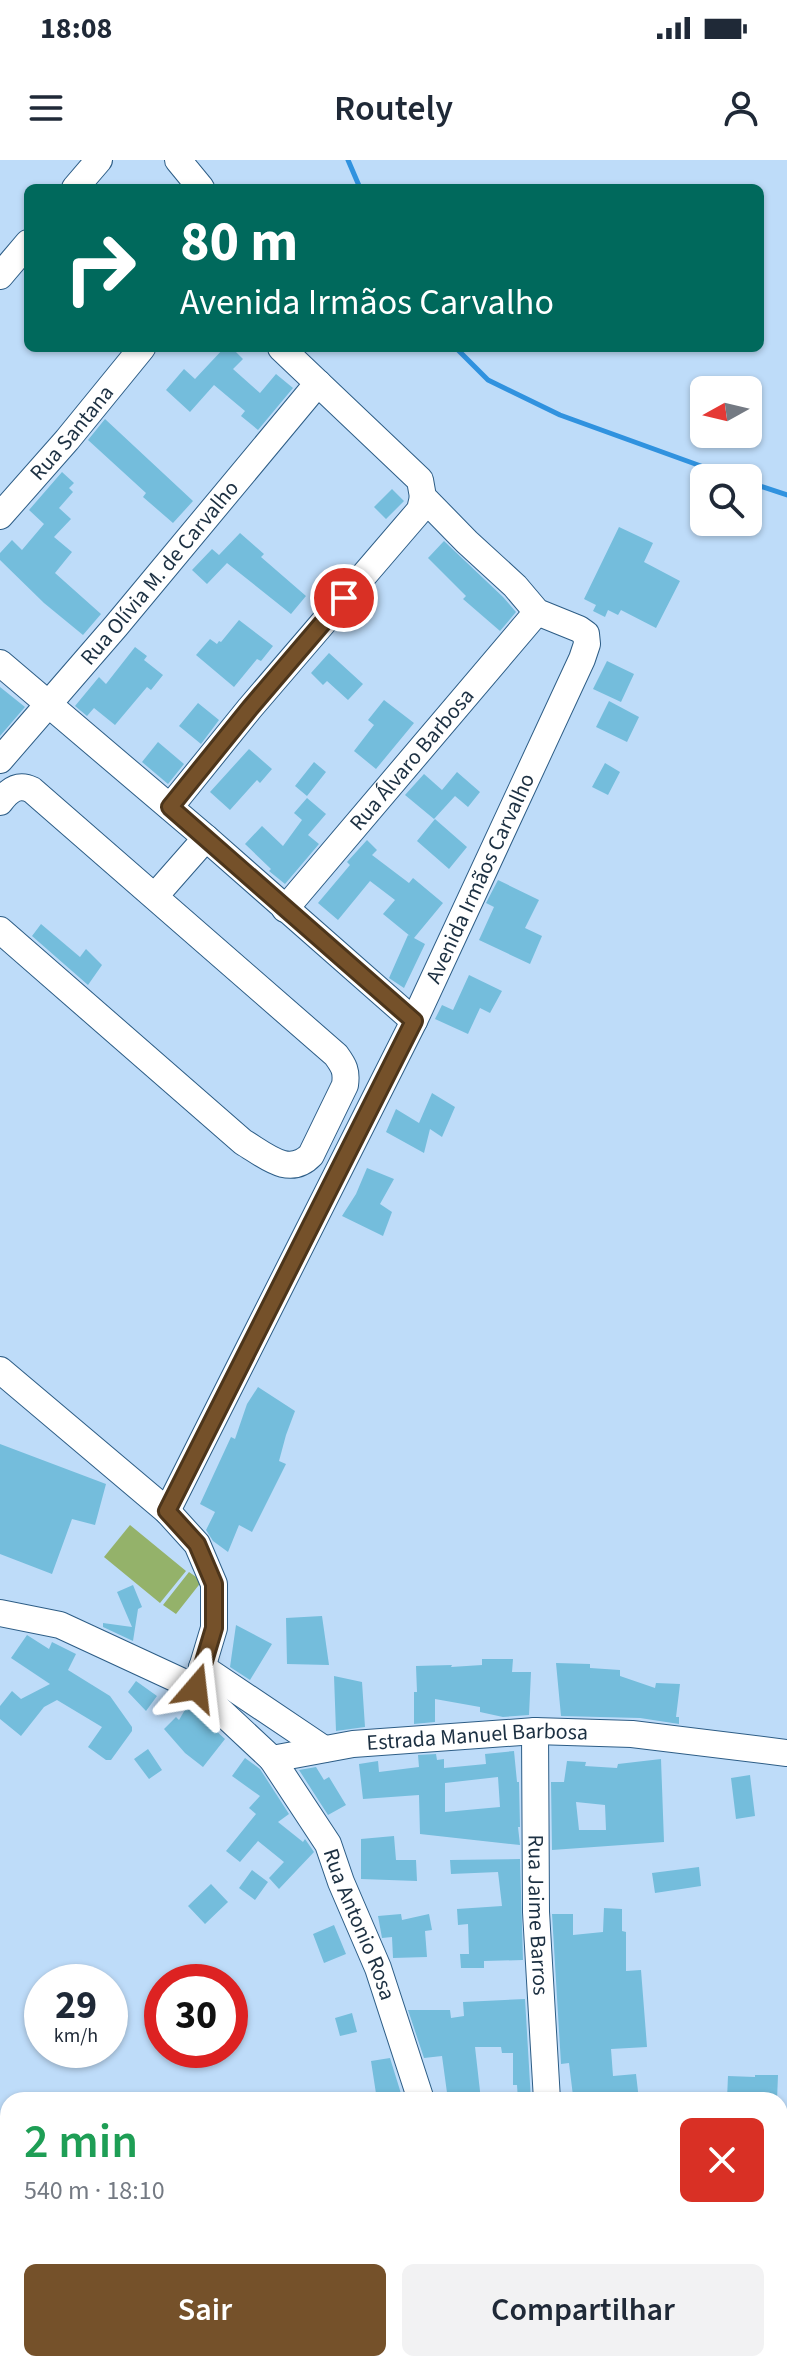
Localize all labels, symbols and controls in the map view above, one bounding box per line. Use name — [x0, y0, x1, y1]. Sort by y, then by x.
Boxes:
text: 18:08 — [40, 7, 112, 50]
text: Routely — [334, 83, 453, 134]
icon: menu — [24, 86, 68, 130]
icon: person — [719, 86, 763, 130]
text: 80 m — [180, 203, 298, 282]
icon: right — [48, 216, 152, 320]
text: Avenida Irmãos Carvalho — [180, 277, 554, 328]
north arrow — [690, 376, 762, 448]
map controls — [690, 376, 762, 536]
street label: Rua Santana — [22, 378, 122, 488]
button: search — [690, 464, 762, 536]
street label: Rua Olívia M. de Carvalho — [73, 473, 247, 672]
pin — [310, 564, 378, 632]
icon: arrive — [322, 576, 366, 620]
street label: Rua Álvaro Barbosa — [342, 681, 482, 838]
street label: Avenida Irmãos Carvalho — [418, 768, 543, 989]
position arrow — [154, 1646, 238, 1730]
street label: Estrada Manuel Barbosa — [365, 1715, 588, 1759]
street label: Rua Jaime Barros — [520, 1834, 557, 1996]
street label: Rua Antonio Rosa — [315, 1844, 403, 2004]
speed limit sign: 30 — [144, 1964, 248, 2068]
text: 29 — [55, 1977, 97, 2034]
text: km/h — [54, 2022, 98, 2050]
text: 2 min — [24, 2108, 138, 2176]
button: close — [680, 2118, 764, 2202]
text: 540 m · 18:10 — [24, 2172, 165, 2209]
button: Sair — [24, 2264, 386, 2356]
button: Compartilhar — [402, 2264, 764, 2356]

